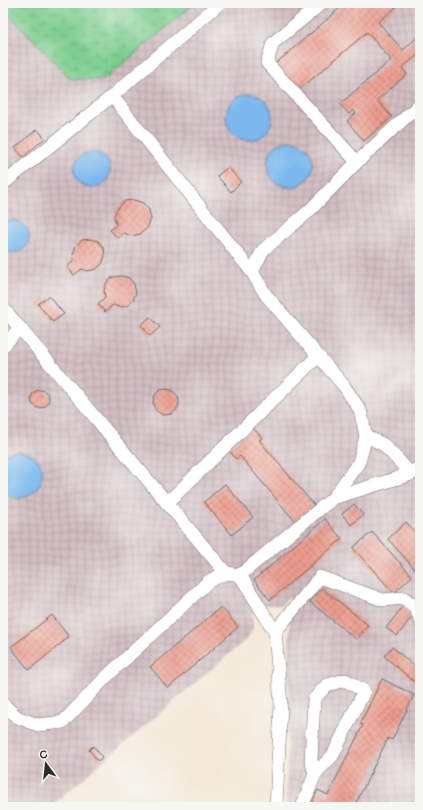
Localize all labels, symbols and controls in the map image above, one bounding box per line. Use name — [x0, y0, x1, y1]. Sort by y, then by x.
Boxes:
north arrow — [26, 744, 66, 784]
text: С — [38, 747, 49, 762]

